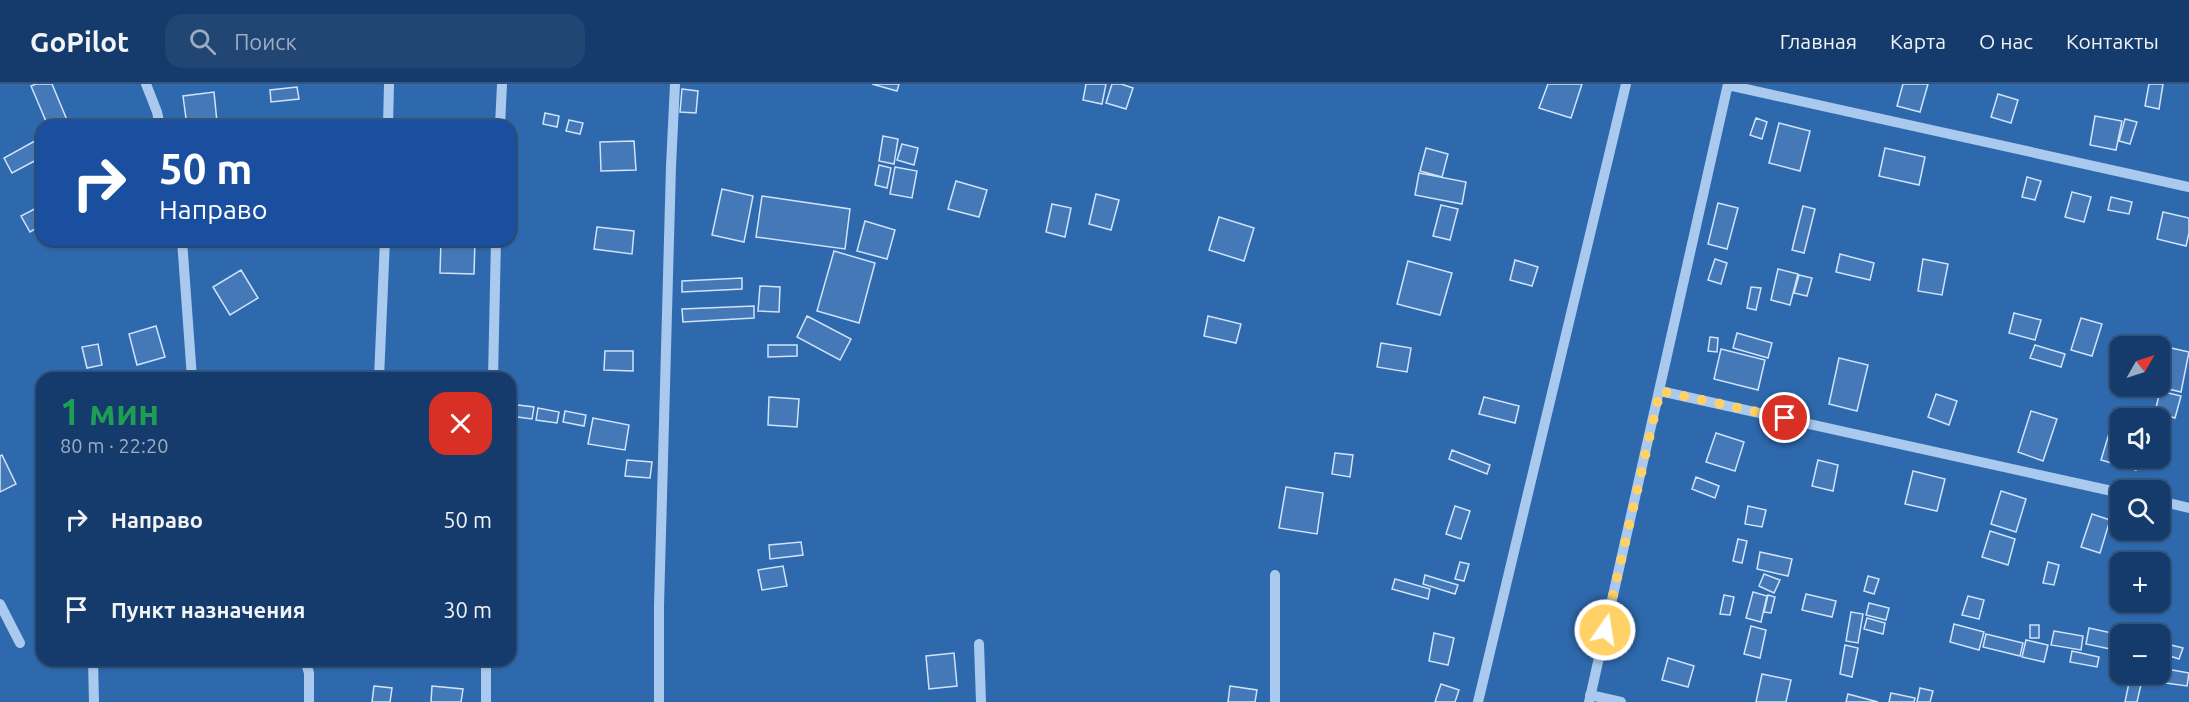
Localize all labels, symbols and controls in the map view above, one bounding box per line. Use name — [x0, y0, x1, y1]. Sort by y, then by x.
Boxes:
search box — [165, 14, 585, 68]
icon: search — [186, 25, 219, 58]
text: GoPilot — [30, 26, 129, 57]
text: Поиск — [234, 29, 297, 54]
text: Главная — [1780, 29, 1857, 53]
text: Карта — [1890, 29, 1946, 53]
text: О нас — [1979, 29, 2033, 53]
text: Контакты — [2066, 29, 2159, 53]
icon: right — [60, 144, 138, 222]
text: 50 m — [159, 145, 253, 192]
text: Направо — [159, 194, 268, 224]
north arrow — [2110, 336, 2170, 396]
map controls — [2110, 336, 2170, 684]
text: 1 мин — [60, 391, 159, 432]
button: close — [429, 392, 492, 455]
pin — [1759, 392, 1810, 443]
icon: arrive — [1768, 401, 1801, 434]
button: sound — [2110, 408, 2170, 468]
text: 80 m · 22:20 — [60, 434, 169, 457]
button: search — [2110, 480, 2170, 540]
icon: right — [60, 503, 93, 536]
text: Направо — [111, 507, 203, 532]
text: 50 m — [443, 507, 492, 532]
button: + — [2110, 552, 2170, 612]
icon: arrive — [60, 593, 93, 626]
text: Пункт назначения — [111, 597, 305, 622]
text: 30 m — [443, 597, 492, 622]
position arrow — [1573, 598, 1637, 662]
button: − — [2110, 624, 2170, 684]

